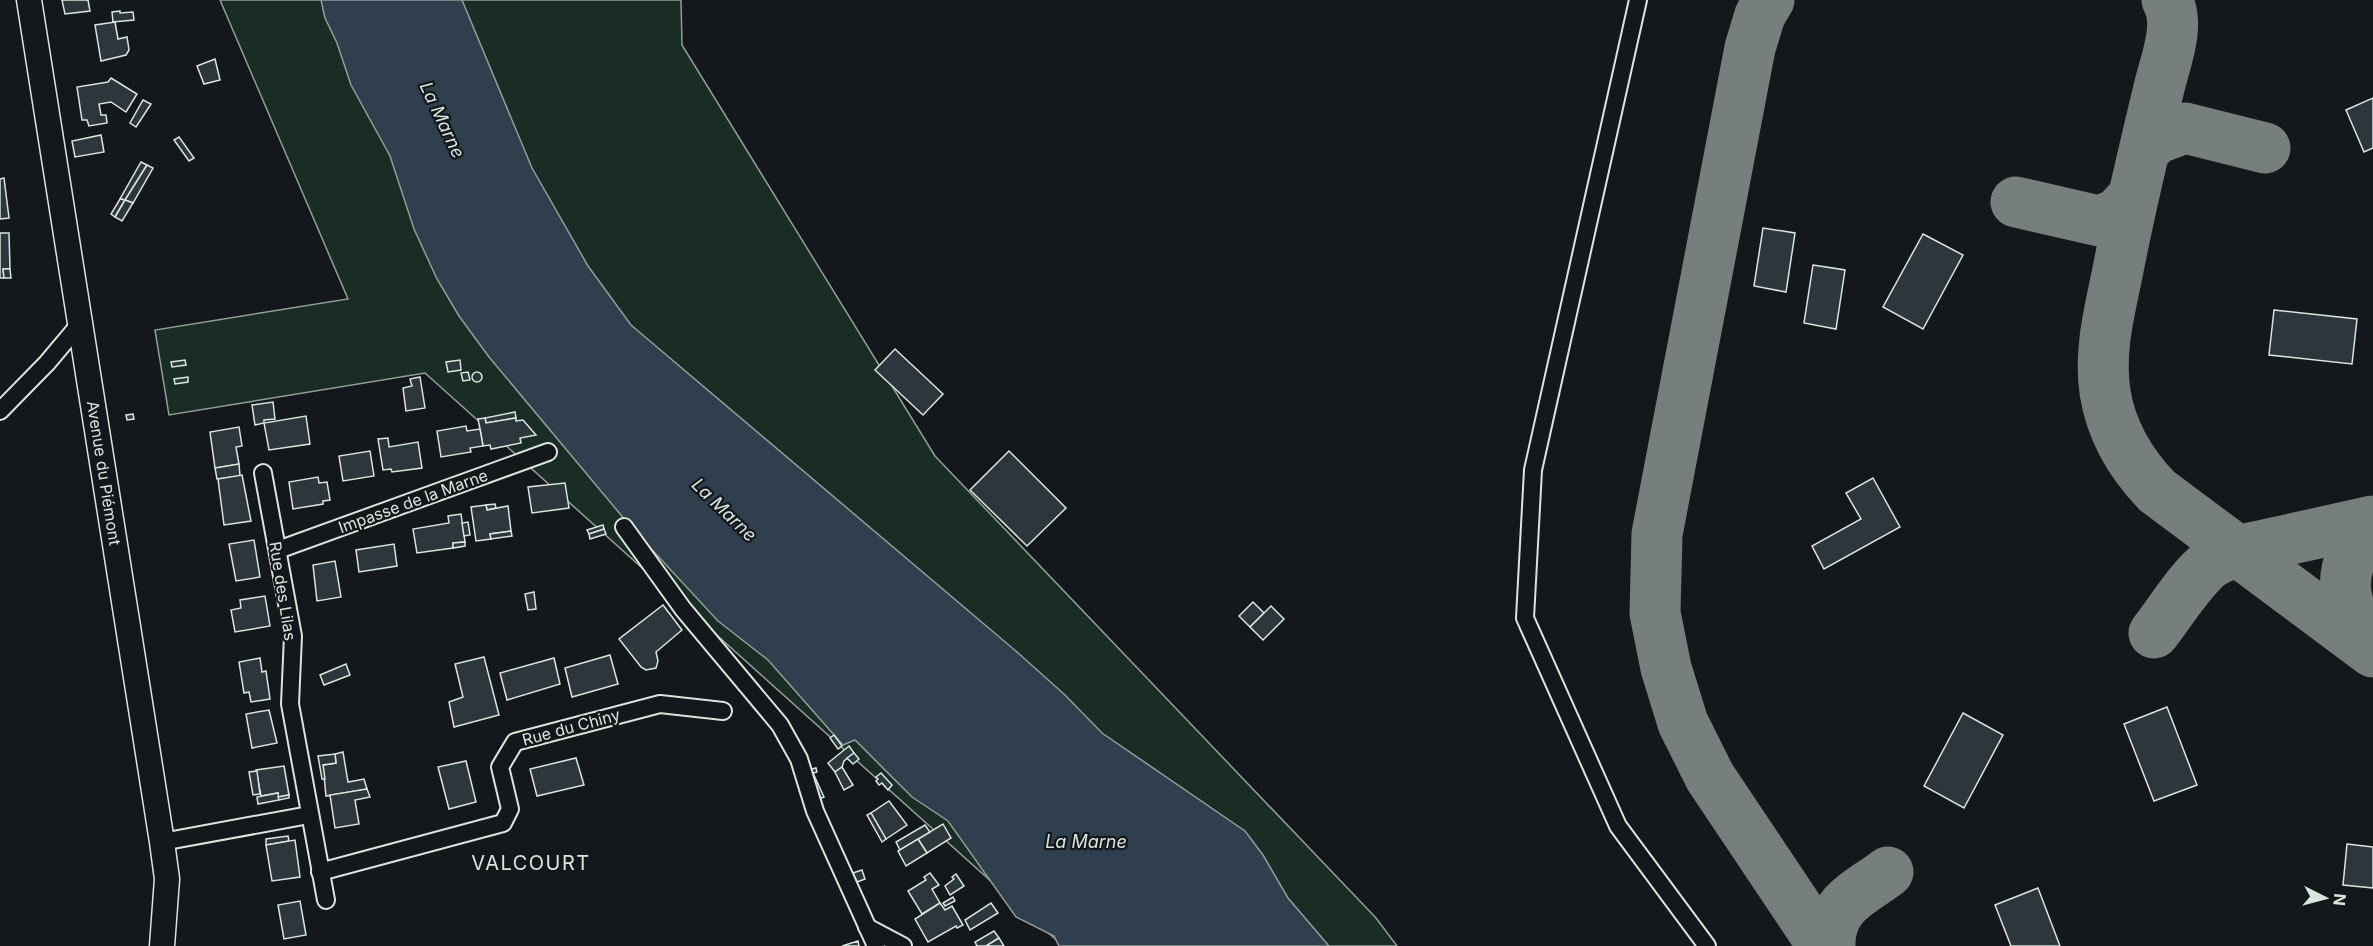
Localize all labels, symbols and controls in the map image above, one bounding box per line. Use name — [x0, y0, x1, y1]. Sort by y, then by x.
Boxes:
water label: La Marne — [416, 78, 469, 161]
street label: Avenue du Piémont — [83, 399, 125, 547]
street label: Impasse de la Marne — [336, 465, 490, 537]
water label: La Marne — [688, 474, 761, 546]
street label: Rue des Lilas — [265, 540, 301, 642]
street label: Rue du Chiny — [520, 704, 622, 750]
water label: La Marne — [1045, 831, 1127, 852]
district label: VALCOURT — [471, 851, 591, 875]
north arrow — [2295, 868, 2355, 928]
text: N — [2329, 892, 2351, 907]

